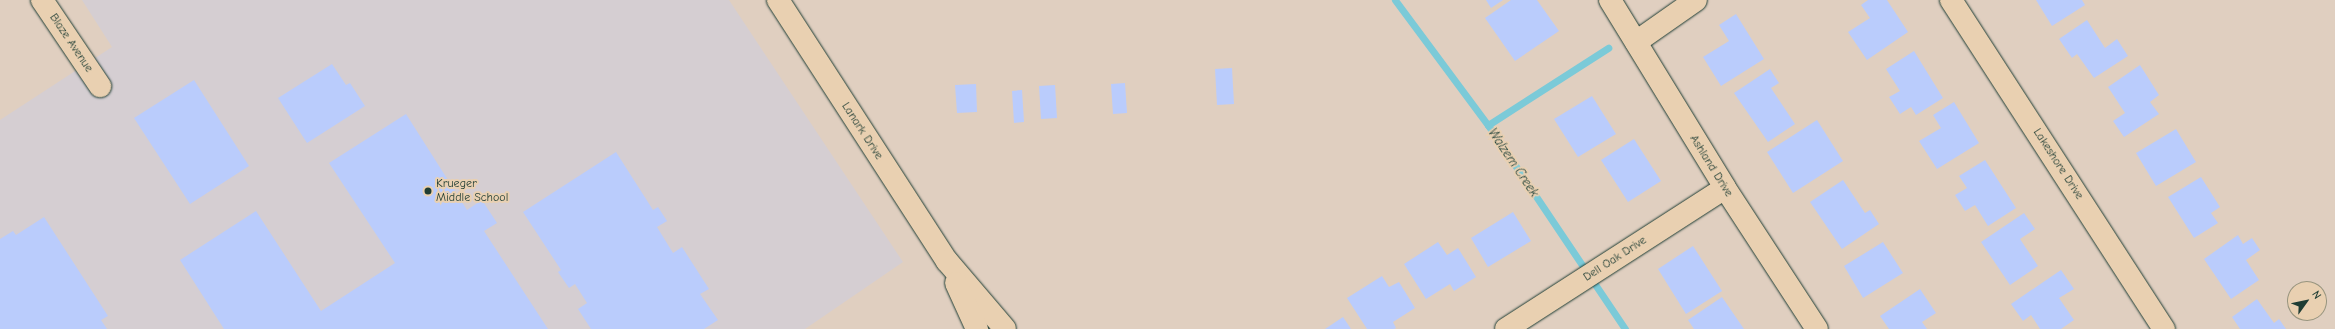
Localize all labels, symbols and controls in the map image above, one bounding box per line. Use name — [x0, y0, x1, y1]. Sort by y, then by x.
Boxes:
street label: Blaze Avenue — [46, 11, 96, 75]
street label: Lanark Drive — [838, 100, 886, 162]
water label: Walzem Creek — [1484, 126, 1542, 200]
street label: Lakeshore Drive — [2030, 126, 2086, 202]
street label: Ashland Drive — [1686, 132, 1736, 200]
place label: Krueger Middle School — [436, 177, 508, 205]
marker: Krueger Middle School — [423, 186, 433, 196]
street label: Dell Oak Drive — [1581, 233, 1649, 285]
north arrow — [2287, 281, 2327, 321]
text: N — [2309, 288, 2324, 301]

